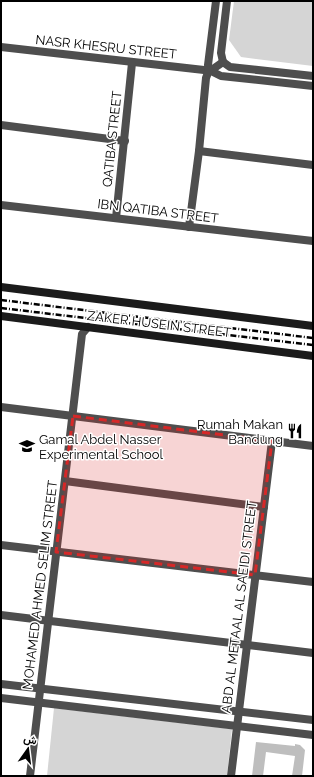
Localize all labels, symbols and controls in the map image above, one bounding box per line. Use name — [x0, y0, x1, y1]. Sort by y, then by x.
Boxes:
street label: NASR KHESRU STREET — [35, 32, 177, 62]
street label: QATIBA STREET — [99, 90, 125, 188]
street label: IBN QATIBA STREET — [97, 196, 220, 226]
street label: ZAKER HUSEIN STREET — [86, 308, 232, 340]
place label: Rumah Makan Bandung — [197, 417, 283, 447]
restaurant icon: Rumah Makan Bandung — [286, 422, 304, 440]
place label: Gamal Abdel Nasser Experimental School — [39, 432, 164, 462]
school or university icon: Gamal Abdel Nasser Experimental School — [18, 437, 36, 455]
street label: MOHAMED AHMED SELIM STREET — [20, 479, 60, 691]
street label: ABD AL METAAL AL SAEIDI STREET — [219, 500, 259, 714]
north arrow — [8, 729, 48, 769]
text: ش — [22, 732, 38, 748]

